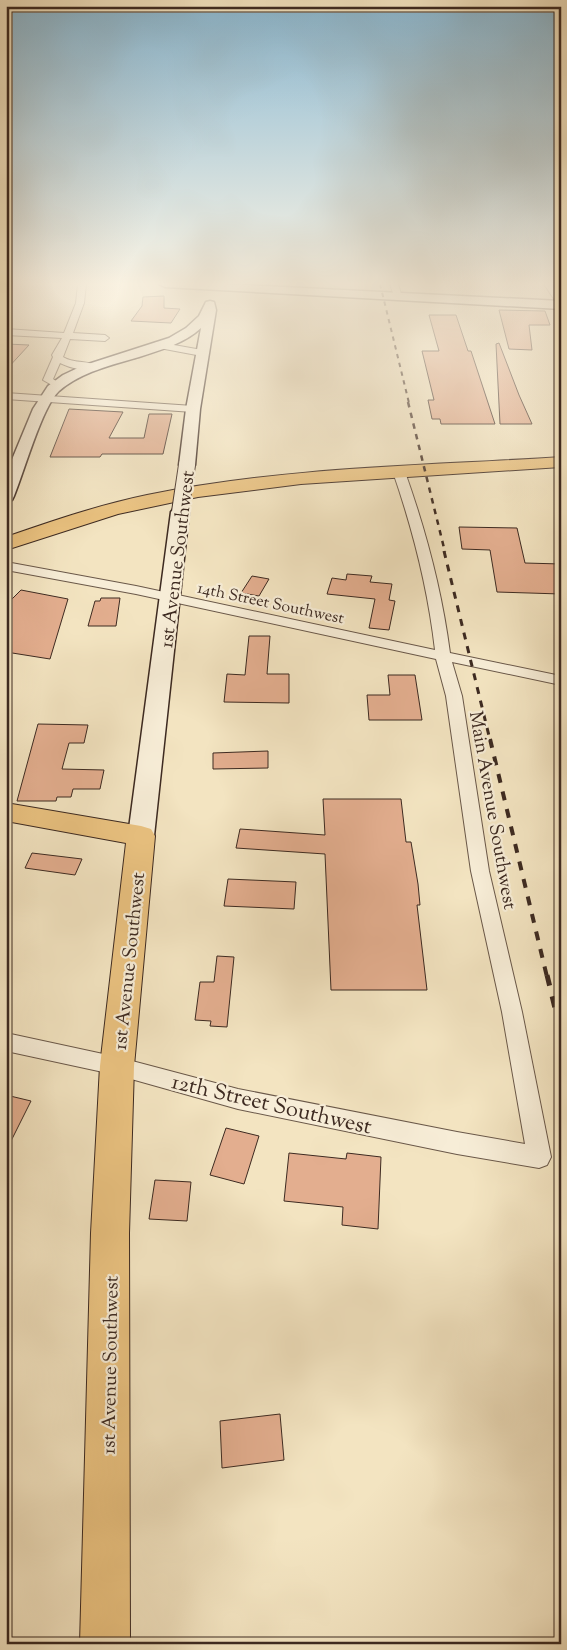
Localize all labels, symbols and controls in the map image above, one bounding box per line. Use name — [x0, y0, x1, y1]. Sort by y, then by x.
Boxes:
street label: 1st Avenue Southwest — [154, 469, 203, 650]
street label: 14th Street Southwest — [195, 578, 346, 631]
street label: Main Avenue Southwest — [461, 709, 522, 912]
street label: 1st Avenue Southwest — [108, 871, 153, 1051]
street label: 12th Street Southwest — [168, 1067, 375, 1145]
street label: 1st Avenue Southwest — [96, 1275, 127, 1455]

